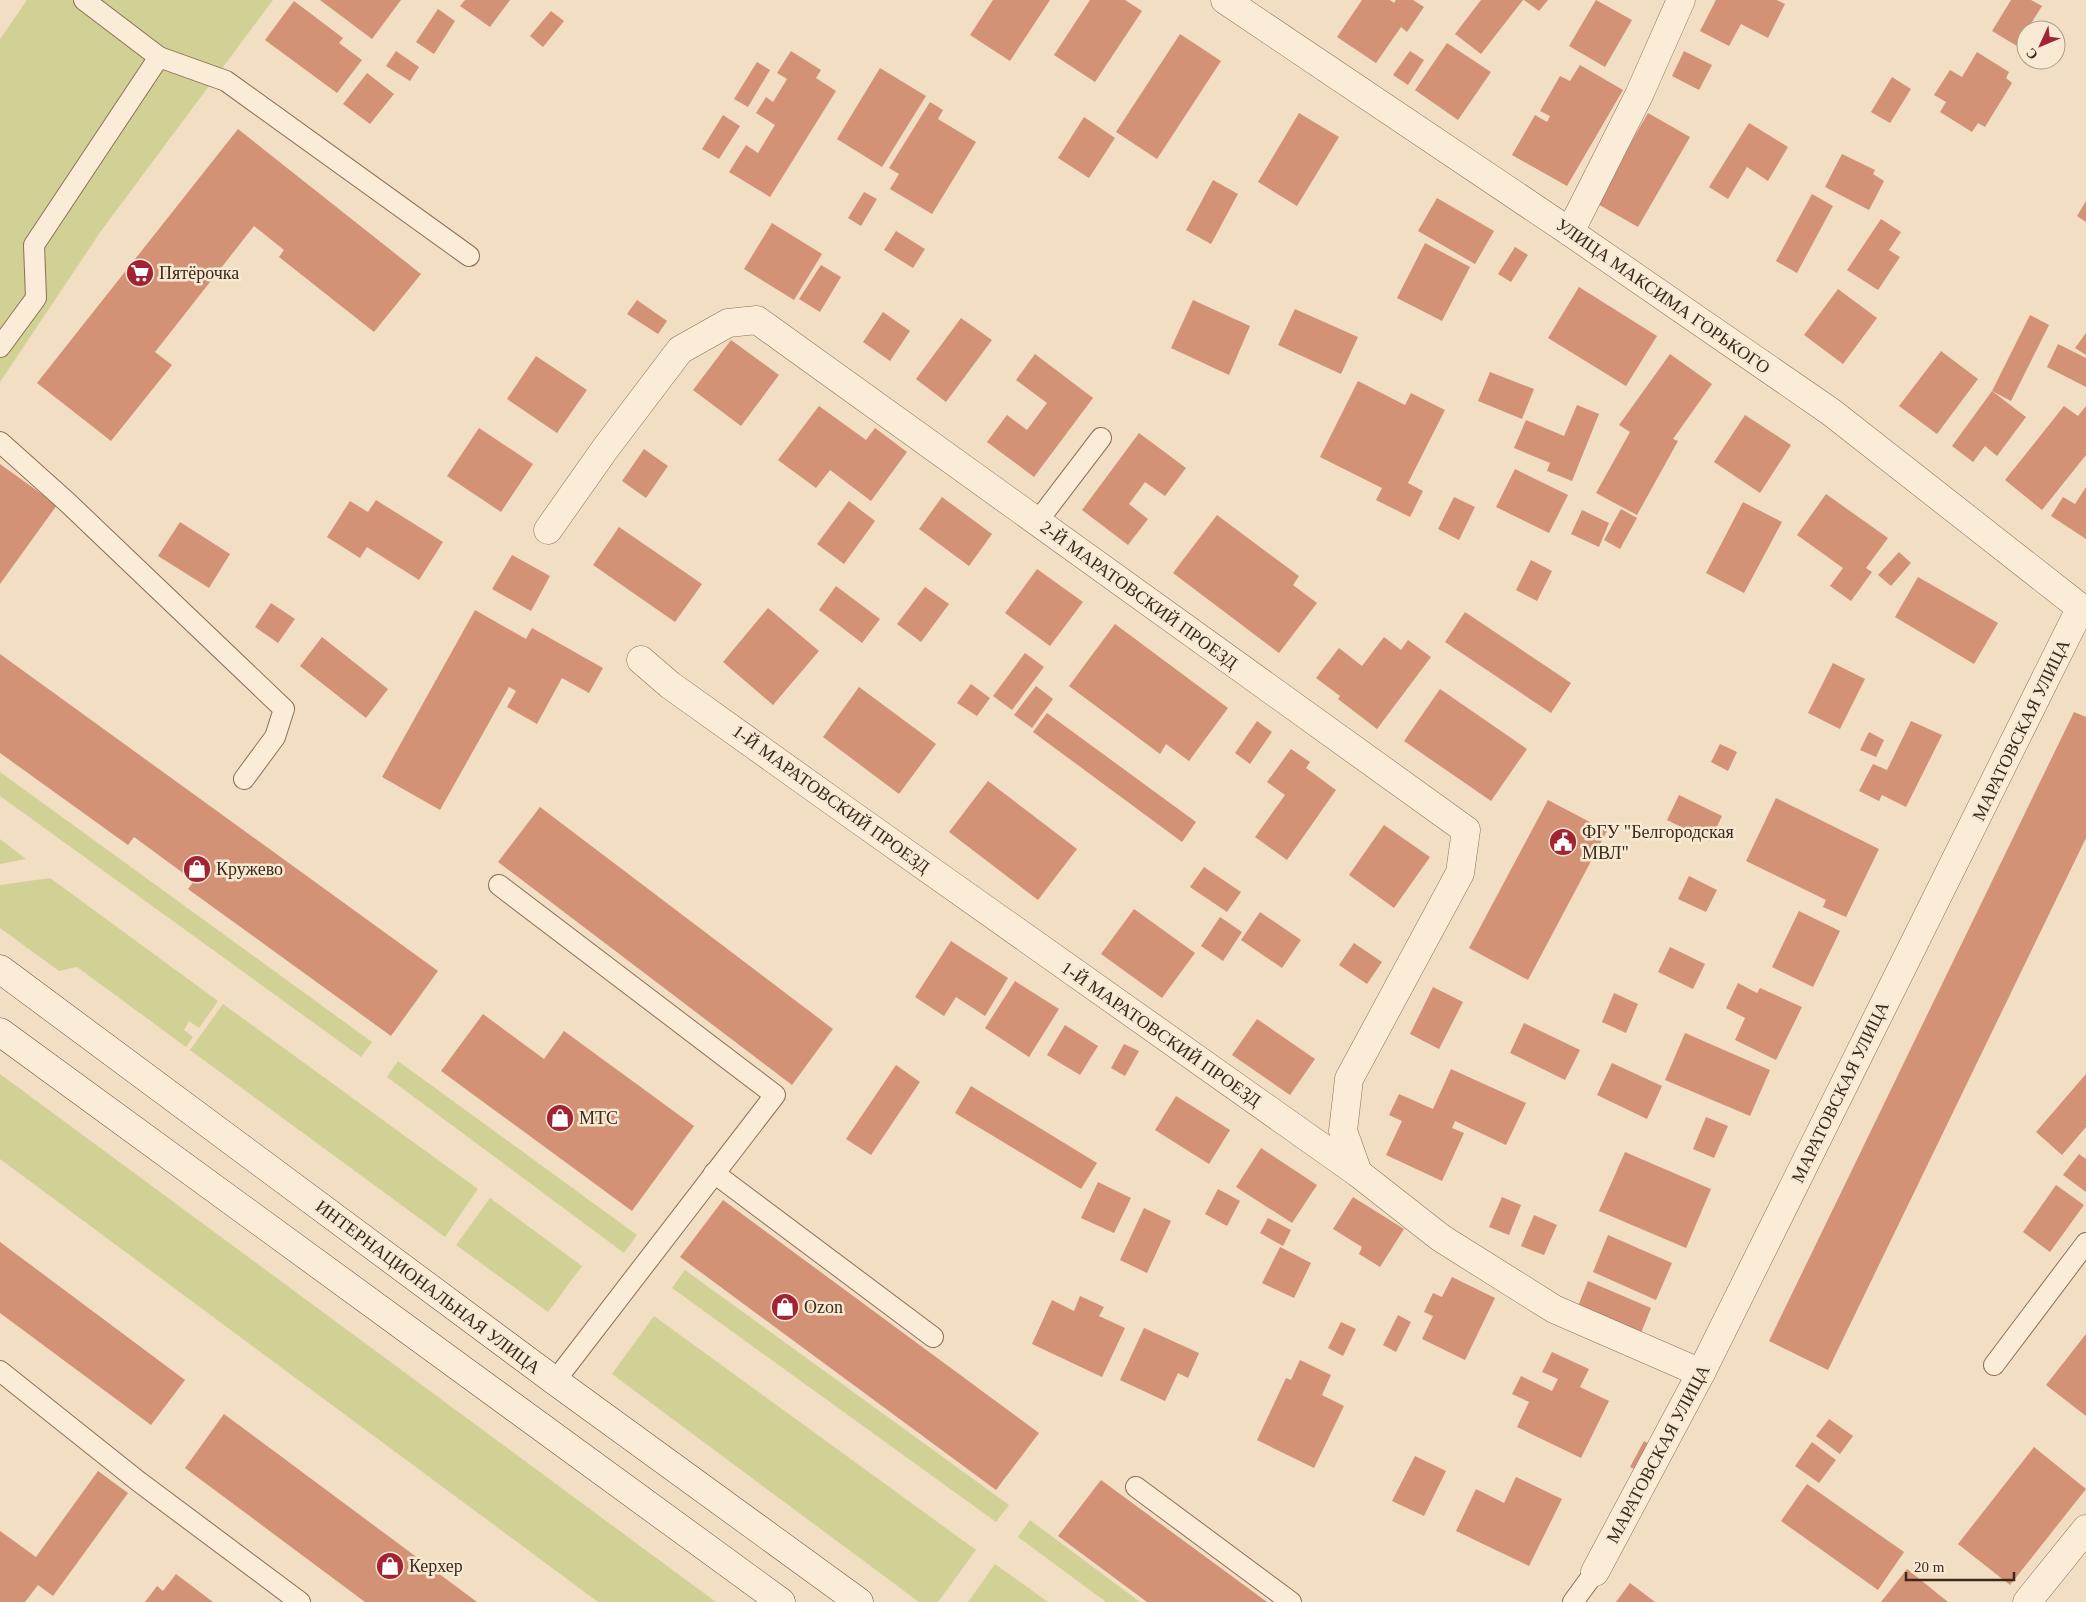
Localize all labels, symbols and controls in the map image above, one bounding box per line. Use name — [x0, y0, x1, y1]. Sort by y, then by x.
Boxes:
north arrow — [2016, 20, 2066, 70]
text: С — [2023, 45, 2041, 63]
street label: УЛИЦА МАКСИМА ГОРЬКОГО — [1552, 214, 1774, 378]
supermarket icon: Пятёрочка — [125, 258, 155, 288]
place label: Пятёрочка — [159, 263, 239, 283]
street label: 2-Й МАРАТОВСКИЙ ПРОЕЗД — [1037, 517, 1241, 673]
street label: МАРАТОВСКАЯ УЛИЦА — [1968, 636, 2074, 824]
street label: 1-Й МАРАТОВСКИЙ ПРОЕЗД — [729, 721, 933, 877]
place label: ФГУ "Белгородская МВЛ" — [1582, 822, 1734, 863]
public building icon: ФГУ "Белгородская МВЛ" — [1548, 827, 1578, 857]
shop icon: Кружево — [182, 854, 212, 884]
place label: Кружево — [216, 859, 283, 879]
street label: 1-Й МАРАТОВСКИЙ ПРОЕЗД — [1058, 957, 1264, 1111]
street label: МАРАТОВСКАЯ УЛИЦА — [1787, 998, 1893, 1186]
shop icon: МТС — [545, 1103, 575, 1133]
place label: МТС — [579, 1108, 618, 1128]
street label: ИНТЕРНАЦИОНАЛЬНАЯ УЛИЦА — [312, 1196, 544, 1378]
shop icon: Ozon — [770, 1292, 800, 1322]
place label: Ozon — [804, 1297, 843, 1317]
street label: МАРАТОВСКАЯ УЛИЦА — [1602, 1361, 1714, 1547]
scale bar — [1906, 1550, 2014, 1582]
shop icon: Керхер — [375, 1551, 405, 1581]
place label: Керхер — [409, 1556, 463, 1576]
text: 20 m — [1914, 1559, 1945, 1575]

